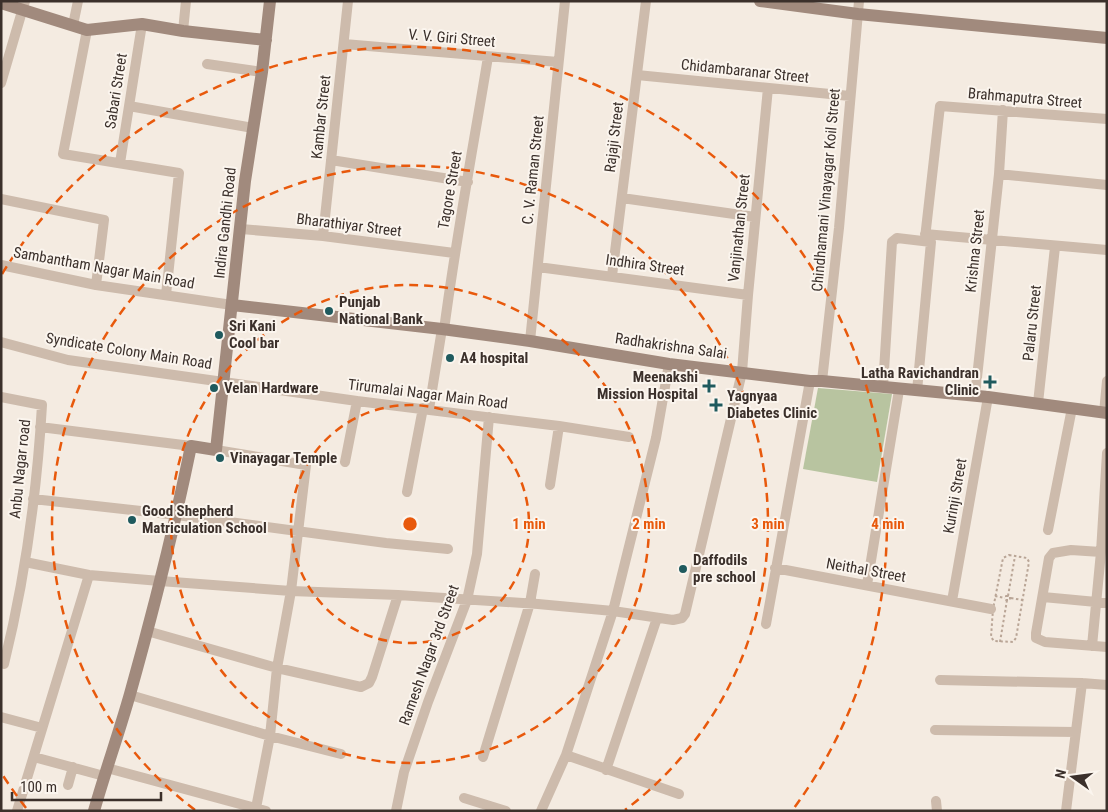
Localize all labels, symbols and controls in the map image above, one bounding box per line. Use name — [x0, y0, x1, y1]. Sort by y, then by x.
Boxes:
street label: V. V. Giri Street — [408, 25, 496, 51]
street label: Sabari Street — [101, 52, 131, 130]
street label: Chidambaranar Street — [680, 55, 810, 87]
street label: Kambar Street — [308, 74, 334, 160]
street label: Brahmaputra Street — [967, 84, 1083, 112]
street label: Chindhamani Vinayagar Koil Street — [808, 88, 844, 292]
street label: Rajaji Street — [601, 101, 627, 173]
street label: C. V. Raman Street — [518, 115, 548, 225]
street label: Tagore Street — [434, 149, 466, 231]
street label: Indira Gandhi Road — [210, 166, 240, 280]
street label: Vanjinathan Street — [724, 173, 754, 283]
street label: Krishna Street — [962, 209, 988, 293]
street label: Bharathiyar Street — [295, 210, 403, 240]
street label: Sambantham Nagar Main Road — [12, 243, 196, 293]
street label: Indhira Street — [605, 251, 685, 279]
street label: Palaru Street — [1019, 284, 1045, 362]
place label: Punjab National Bank — [339, 293, 424, 328]
marker: Punjab National Bank — [323, 305, 335, 317]
place label: Sri Kani Cool bar — [229, 317, 279, 352]
street label: Syndicate Colony Main Road — [45, 329, 213, 373]
marker: Sri Kani Cool bar — [213, 329, 225, 341]
street label: Radhakrishna Salai — [614, 329, 728, 363]
place label: A4 hospital — [460, 349, 528, 367]
marker: A4 hospital — [444, 352, 456, 364]
place label: Latha Ravichandran Clinic — [861, 364, 979, 399]
place label: Meenakshi Mission Hospital — [597, 368, 698, 403]
street label: Tirumalai Nagar Main Road — [347, 375, 509, 413]
marker: Latha Ravichandran Clinic — [983, 375, 997, 389]
place label: Velan Hardware — [224, 379, 318, 397]
marker: Meenakshi Mission Hospital — [702, 379, 716, 393]
marker: Velan Hardware — [208, 382, 220, 394]
place label: Yagnyaa Diabetes Clinic — [727, 387, 817, 422]
marker: Yagnyaa Diabetes Clinic — [709, 398, 723, 412]
street label: Anbu Nagar road — [6, 418, 34, 520]
place label: Vinayagar Temple — [230, 449, 337, 467]
marker: Vinayagar Temple — [214, 452, 226, 464]
street label: Kurinji Street — [940, 457, 970, 535]
place label: Good Shepherd Matriculation School — [142, 502, 267, 537]
marker: Good Shepherd Matriculation School — [126, 514, 138, 526]
centre of rings — [401, 515, 419, 533]
text: 1 min — [512, 515, 546, 533]
text: 2 min — [632, 515, 666, 533]
text: 3 min — [751, 515, 785, 533]
text: 4 min — [871, 515, 905, 533]
place label: Daffodils pre school — [693, 551, 756, 586]
street label: Neithal Street — [825, 554, 907, 586]
marker: Daffodils pre school — [677, 563, 689, 575]
street label: Ramesh Nagar 3rd Street — [395, 582, 463, 728]
north arrow — [1048, 752, 1098, 802]
text: N — [1052, 768, 1069, 780]
scale bar — [12, 770, 161, 802]
text: 100 m — [20, 778, 57, 796]

